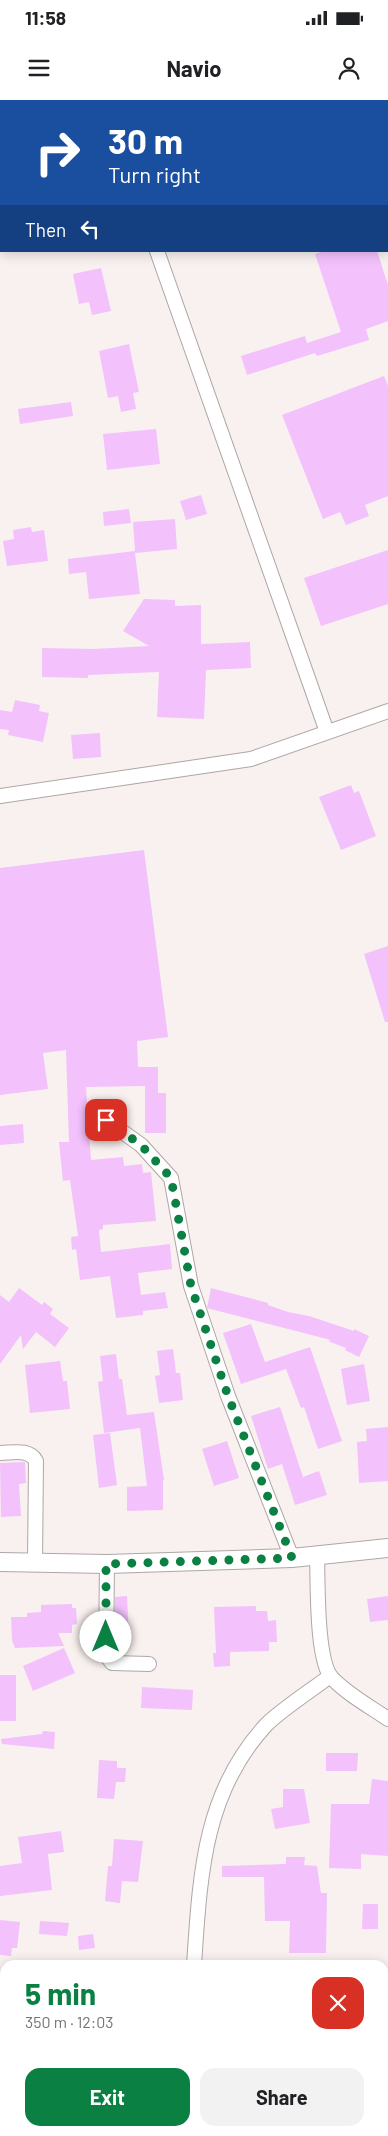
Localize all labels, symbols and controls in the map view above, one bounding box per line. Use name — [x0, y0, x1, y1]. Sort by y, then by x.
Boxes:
text: 11:58 — [25, 6, 66, 29]
icon: menu — [25, 54, 53, 82]
icon: person — [335, 54, 363, 82]
text: Navio — [166, 55, 222, 81]
text: 30 m — [108, 119, 183, 161]
icon: right — [25, 120, 90, 185]
text: Turn right — [108, 161, 201, 187]
icon: left — [76, 215, 104, 243]
text: Then — [25, 218, 66, 241]
pin — [85, 1099, 127, 1141]
icon: arrive — [92, 1106, 120, 1134]
position arrow — [79, 1610, 131, 1662]
text: 5 min — [25, 1975, 96, 2011]
button: close — [312, 1977, 364, 2029]
text: 350 m · 12:03 — [25, 2012, 114, 2031]
button: Exit — [25, 2068, 190, 2126]
button: Share — [200, 2068, 364, 2126]

